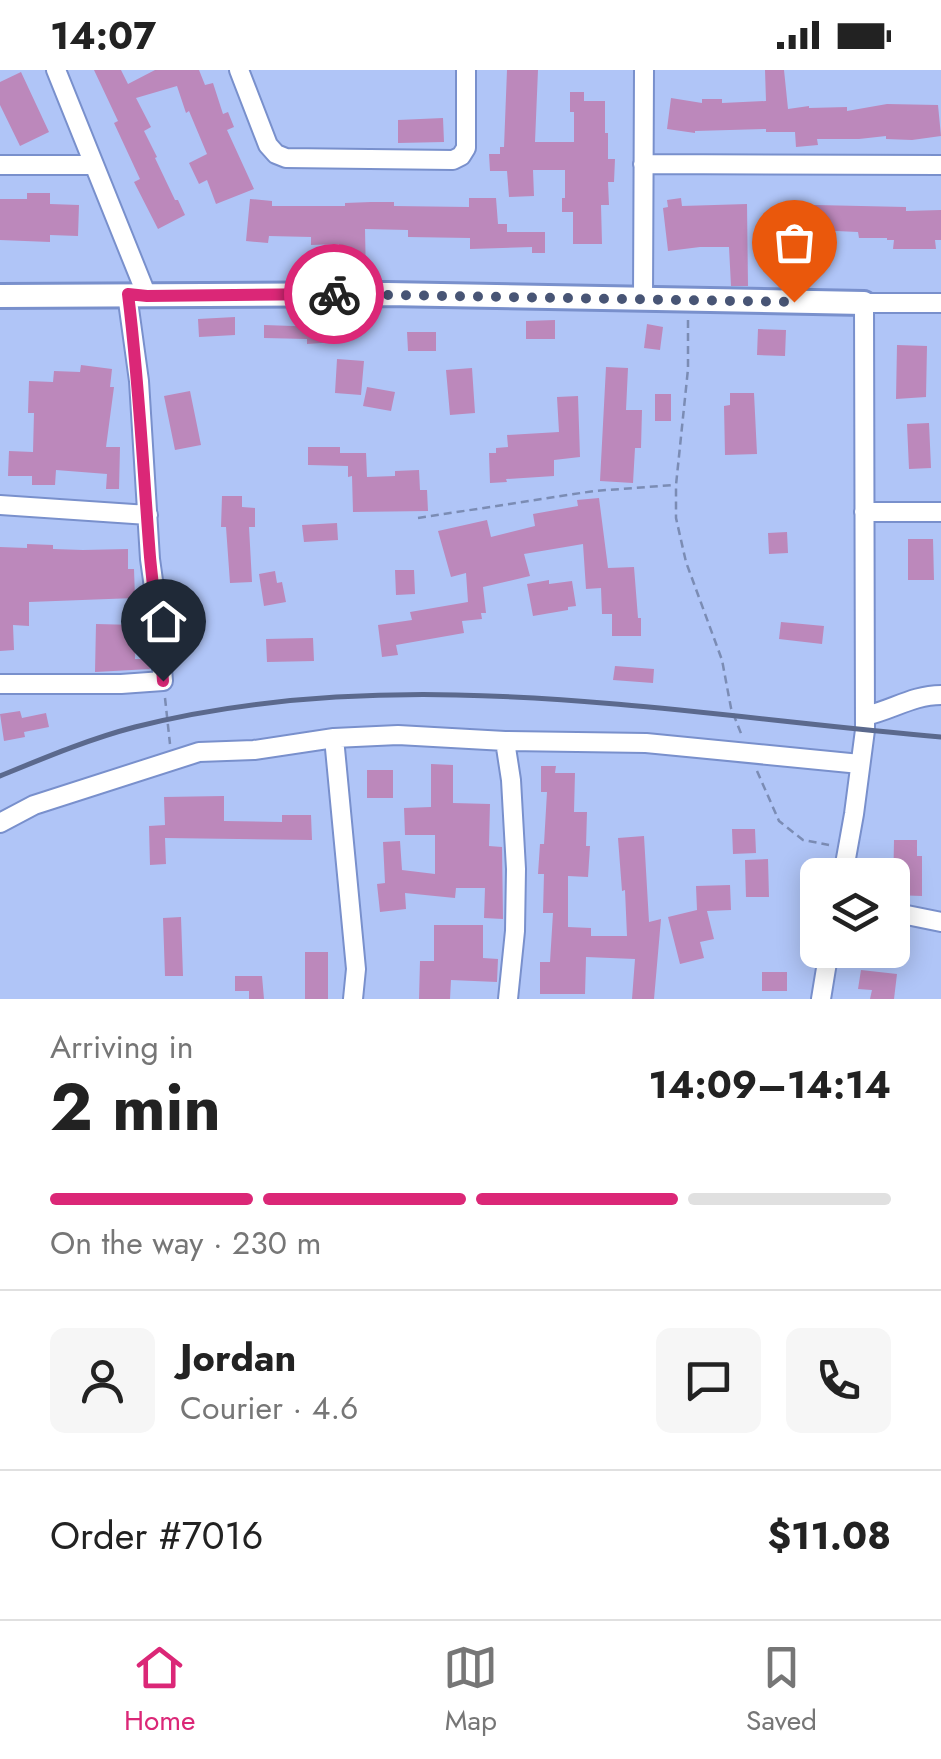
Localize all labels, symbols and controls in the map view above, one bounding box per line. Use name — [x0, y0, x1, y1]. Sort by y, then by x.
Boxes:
text: 14:07 — [50, 8, 156, 63]
pin — [752, 200, 837, 303]
icon: bag — [767, 215, 822, 270]
courier — [284, 244, 384, 344]
icon: bike — [307, 267, 362, 322]
pin — [121, 579, 206, 682]
icon: home — [136, 594, 191, 649]
map controls — [800, 858, 910, 968]
button: layers — [800, 858, 910, 968]
text: Arriving in — [50, 1024, 194, 1070]
text: 14:09–14:14 — [649, 1057, 891, 1112]
text: 2 min — [50, 1060, 221, 1154]
text: On the way · 230 m — [50, 1220, 322, 1266]
button: person — [50, 1328, 155, 1433]
button: chat — [656, 1328, 761, 1433]
button: phone — [786, 1328, 891, 1433]
text: Jordan — [180, 1330, 296, 1385]
text: Courier · 4.6 — [180, 1385, 358, 1431]
text: Order #7016 — [50, 1508, 263, 1563]
text: $11.08 — [767, 1508, 891, 1563]
tab: Home — [124, 1640, 195, 1741]
tab: Map — [443, 1640, 498, 1741]
tab: Saved — [746, 1640, 817, 1741]

